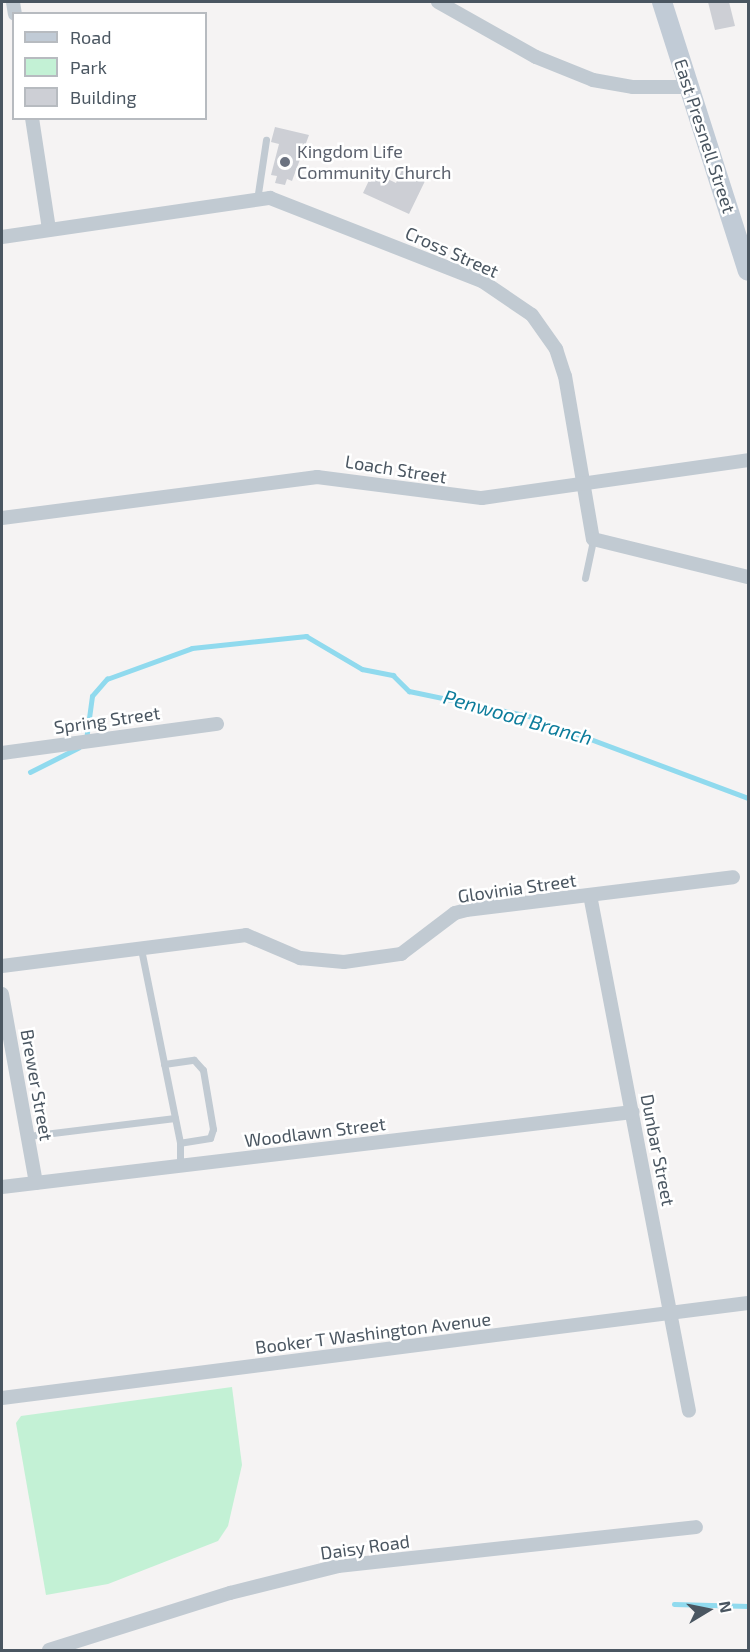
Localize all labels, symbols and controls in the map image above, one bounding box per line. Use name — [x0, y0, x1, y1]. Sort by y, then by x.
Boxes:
legend — [12, 12, 207, 120]
text: Road — [70, 26, 111, 48]
text: Park — [70, 56, 107, 78]
street label: East Presnell Street — [670, 56, 740, 216]
text: Building — [70, 86, 137, 108]
place label: Kingdom Life Community Church — [297, 141, 452, 184]
marker: Kingdom Life Community Church — [278, 155, 292, 169]
street label: Cross Street — [402, 222, 502, 282]
street label: Loach Street — [344, 450, 448, 488]
water label: Penwood Branch — [441, 684, 595, 750]
street label: Spring Street — [53, 702, 161, 738]
street label: Glovinia Street — [456, 869, 578, 907]
street label: Brewer Street — [17, 1027, 57, 1143]
street label: Dunbar Street — [637, 1092, 679, 1208]
street label: Woodlawn Street — [243, 1113, 387, 1151]
street label: Booker T Washington Avenue — [253, 1308, 493, 1358]
street label: Daisy Road — [319, 1530, 411, 1564]
north arrow — [678, 1580, 738, 1640]
text: N — [716, 1599, 737, 1614]

